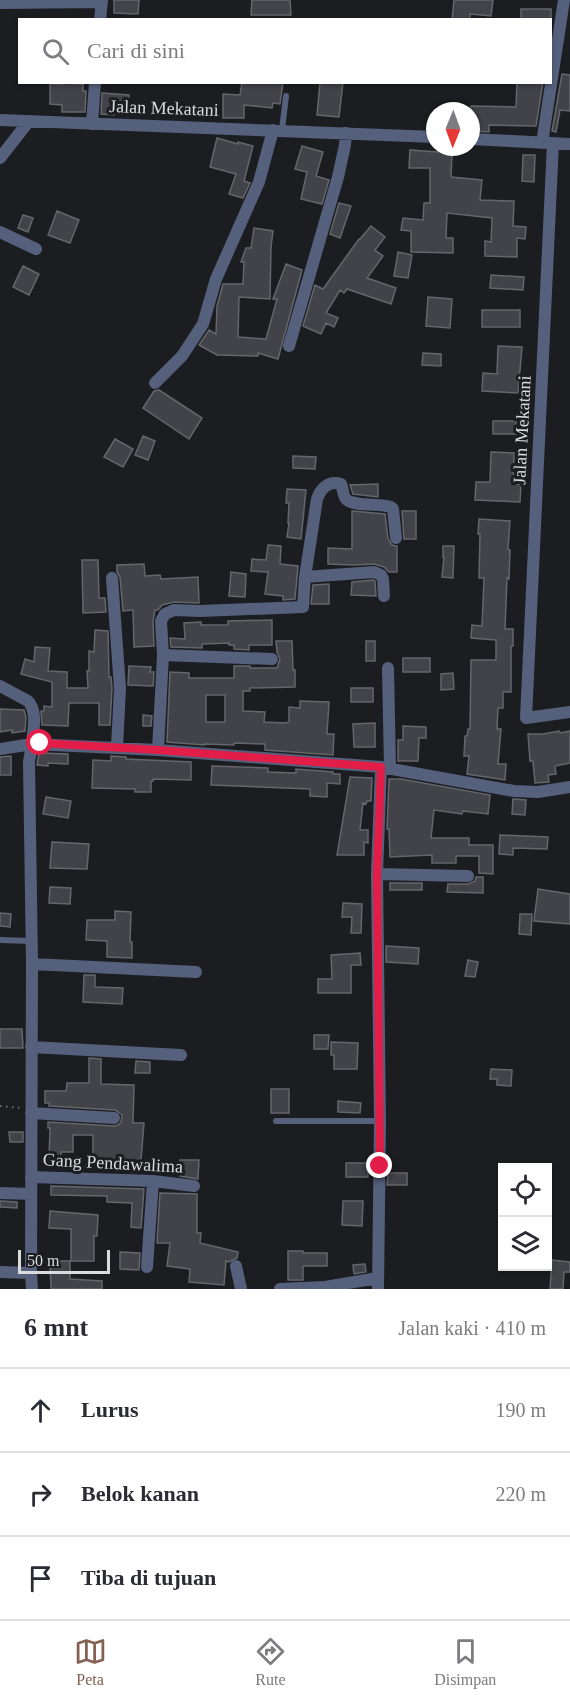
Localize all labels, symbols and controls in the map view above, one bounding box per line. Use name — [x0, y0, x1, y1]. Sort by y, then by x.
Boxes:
search box — [18, 18, 552, 84]
icon: search — [39, 35, 72, 68]
text: Cari di sini — [87, 38, 185, 63]
street label: Jalan Mekatani — [109, 96, 219, 120]
north arrow — [426, 102, 480, 156]
street label: Jalan Mekatani — [509, 375, 535, 485]
route start — [26, 729, 52, 755]
street label: Gang Pendawalima — [42, 1149, 184, 1177]
route end — [366, 1152, 392, 1178]
map controls — [498, 1163, 552, 1271]
button: locate — [498, 1163, 552, 1217]
button: layers — [498, 1217, 552, 1271]
scale bar — [18, 1247, 110, 1274]
text: 50 m — [27, 1252, 59, 1269]
text: 6 mnt — [24, 1313, 88, 1342]
text: Jalan kaki · 410 m — [398, 1317, 546, 1339]
icon: ahead — [24, 1394, 57, 1427]
text: Lurus — [81, 1397, 138, 1422]
text: 190 m — [495, 1399, 546, 1421]
icon: right — [24, 1478, 57, 1511]
text: Belok kanan — [81, 1481, 199, 1506]
text: 220 m — [495, 1483, 546, 1505]
icon: arrive — [24, 1562, 57, 1595]
text: Tiba di tujuan — [81, 1565, 216, 1590]
tab: Peta — [74, 1635, 107, 1689]
tab: Rute — [254, 1635, 287, 1689]
tab: Disimpan — [434, 1635, 496, 1689]

